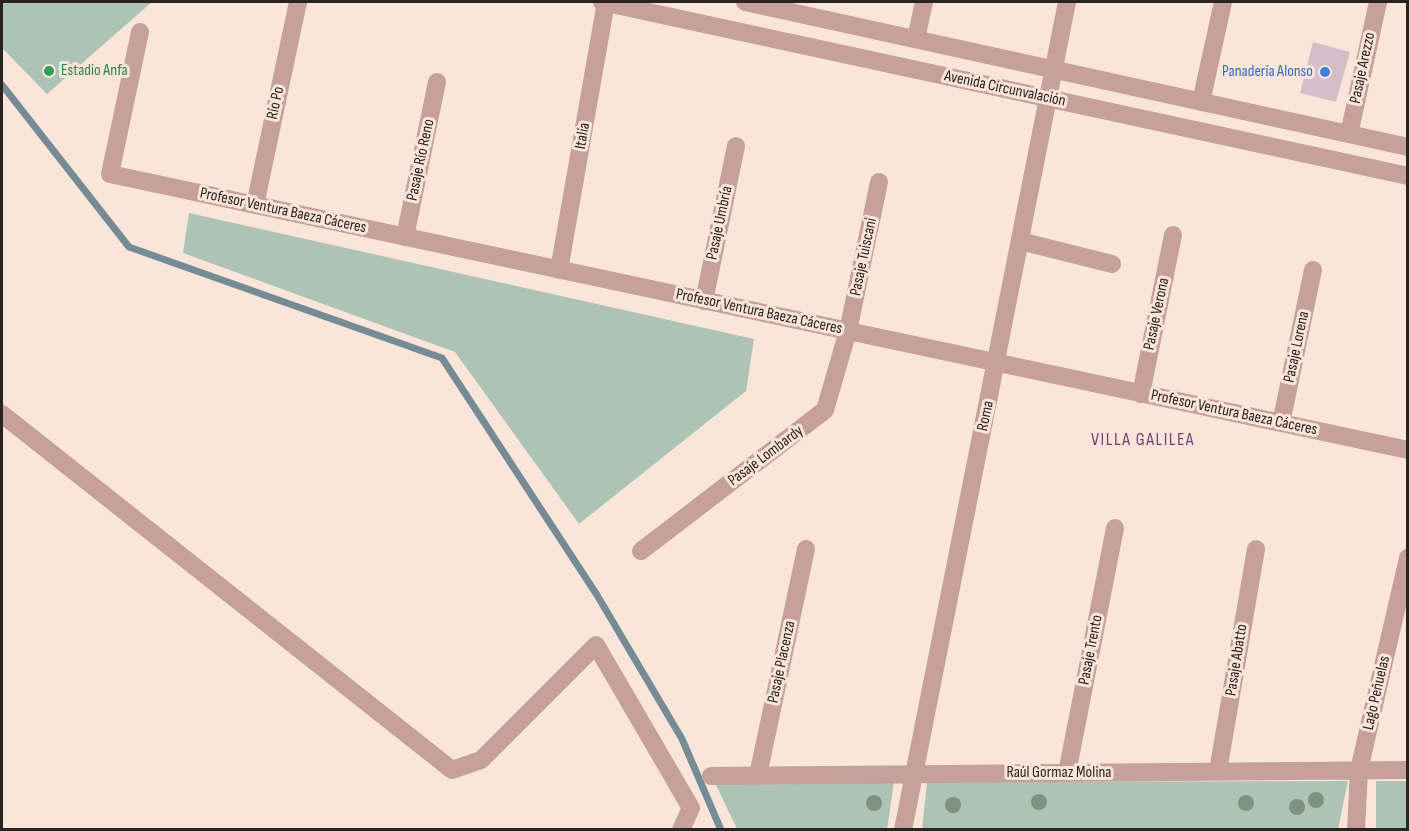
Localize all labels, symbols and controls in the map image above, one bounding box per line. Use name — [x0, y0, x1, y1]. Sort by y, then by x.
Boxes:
street label: Pasaje Arezzo — [1346, 31, 1380, 105]
place label: Estadio Anfa — [61, 61, 128, 81]
place label: Panadería Alonso — [1222, 62, 1313, 82]
marker: Estadio Anfa — [42, 64, 56, 78]
marker: Panadería Alonso — [1318, 65, 1332, 79]
street label: Avenida Circunvalación — [943, 67, 1067, 111]
street label: Río Po — [263, 85, 289, 121]
street label: Pasaje Río Reno — [403, 117, 439, 203]
street label: Italia — [571, 121, 595, 151]
street label: Profesor Ventura Baeza Cáceres — [198, 184, 368, 238]
street label: Pasaje Umbría — [703, 184, 737, 262]
street label: Pasaje Tuiscani — [846, 216, 882, 298]
street label: Pasaje Verona — [1140, 276, 1174, 352]
street label: Profesor Ventura Baeza Cáceres — [674, 285, 844, 339]
street label: Pasaje Lorena — [1280, 310, 1314, 384]
street label: Profesor Ventura Baeza Cáceres — [1149, 386, 1319, 440]
street label: Roma — [973, 399, 999, 433]
street label: Pasaje Lombardy — [725, 422, 807, 490]
district label: VILLA GALILEA — [1091, 429, 1195, 451]
street label: Pasaje Trento — [1075, 613, 1107, 687]
street label: Pasaje Placenza — [764, 619, 800, 705]
street label: Pasaje Abatto — [1222, 623, 1252, 697]
street label: Lago Peñuelas — [1359, 654, 1395, 732]
street label: Raúl Gormaz Molina — [1007, 763, 1111, 783]

